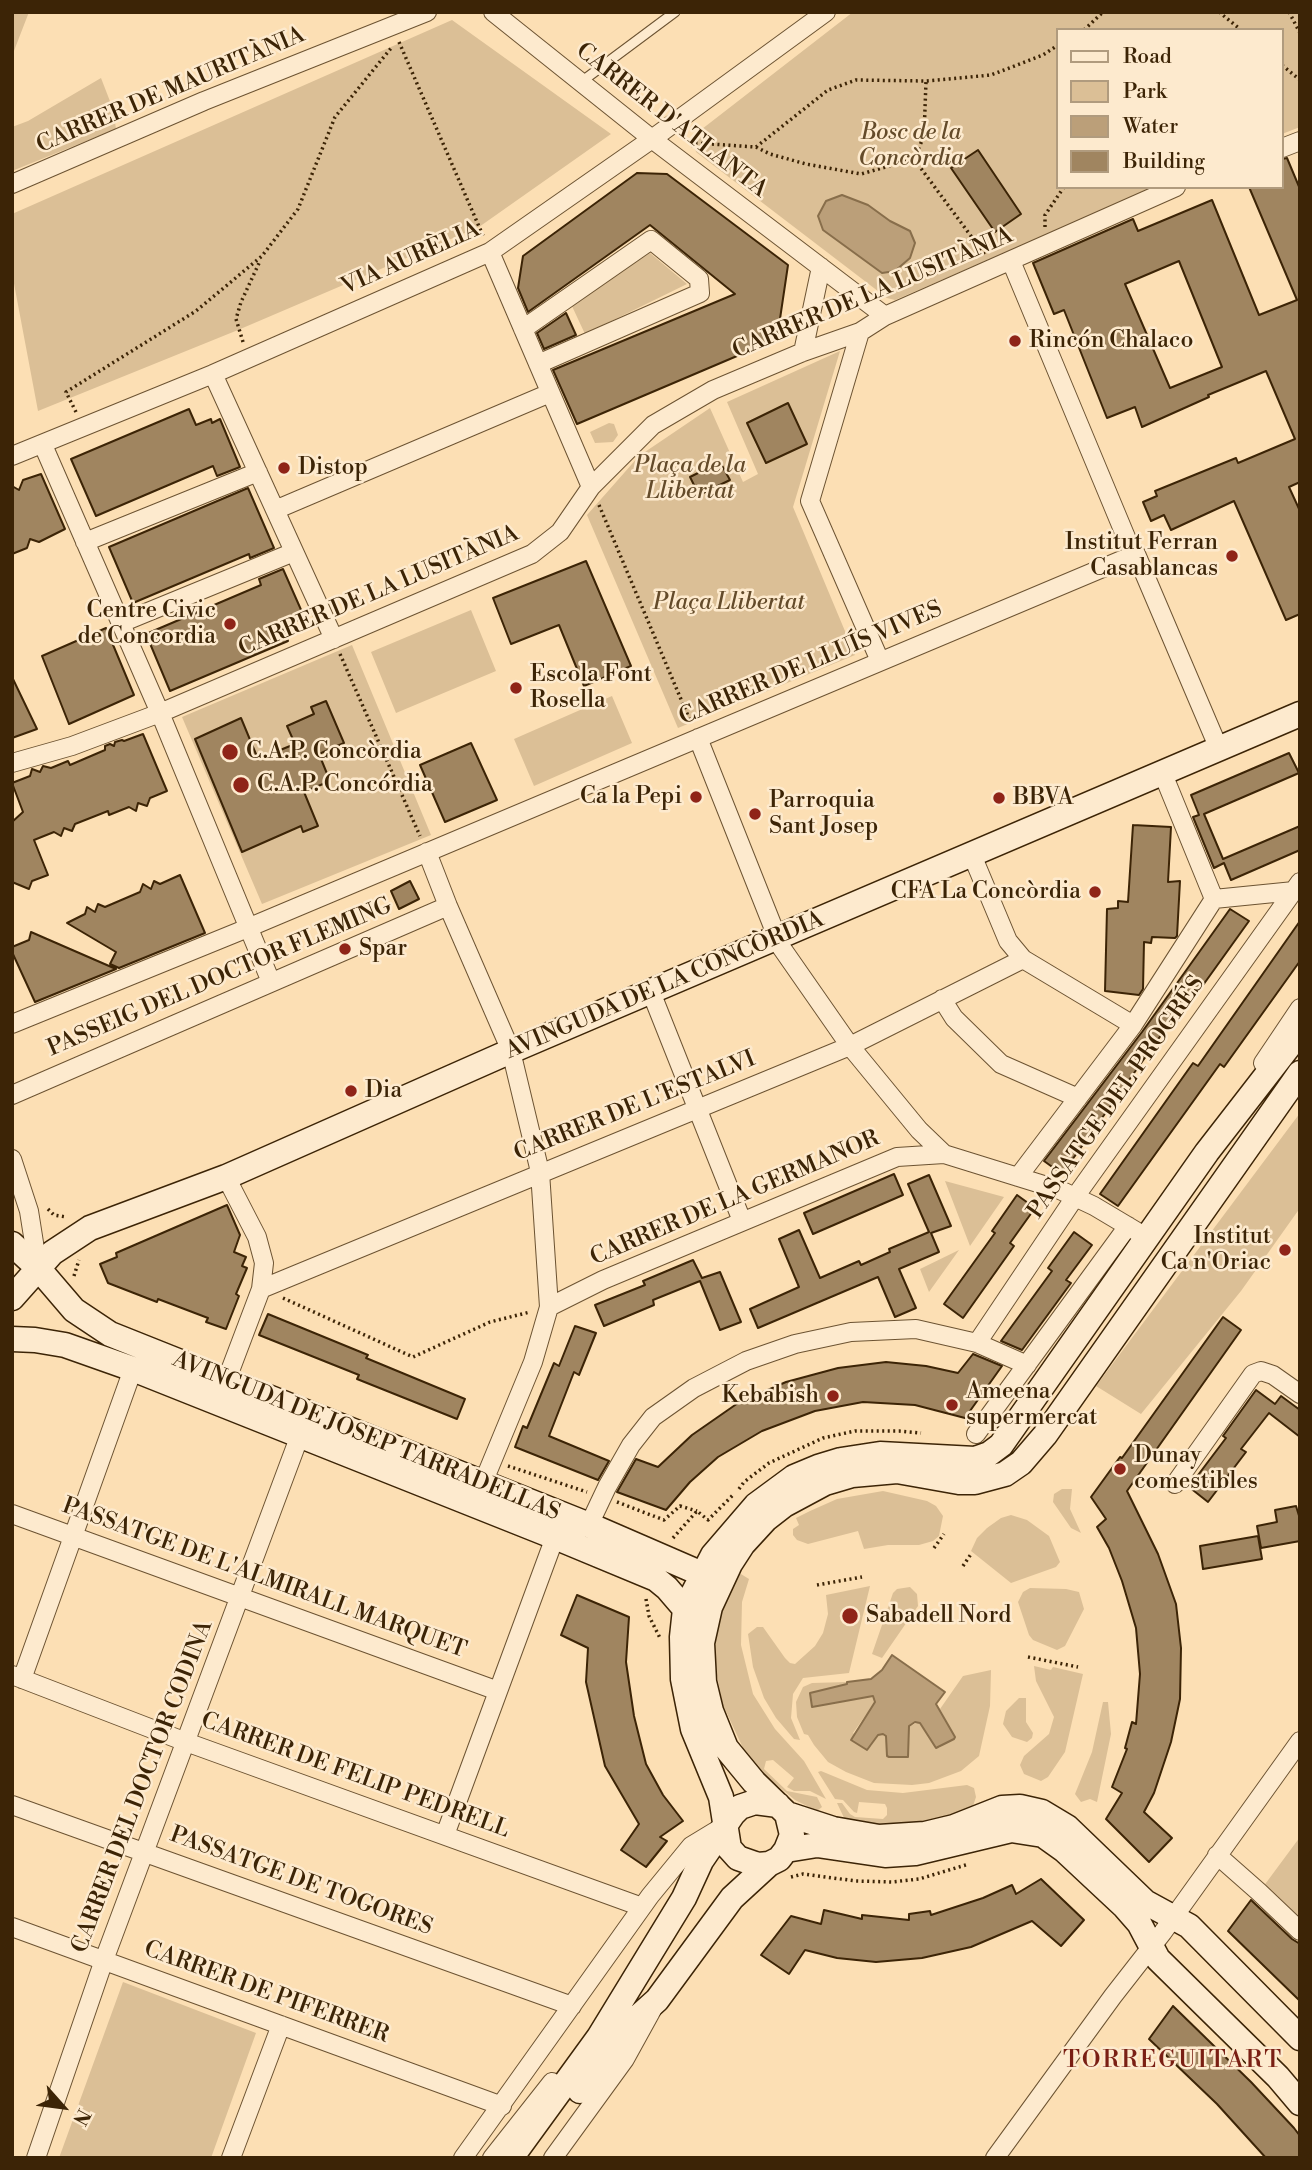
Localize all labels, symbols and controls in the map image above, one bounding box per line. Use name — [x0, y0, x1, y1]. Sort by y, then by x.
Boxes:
street label: CARRER DE MAURITÀNIA — [33, 22, 309, 160]
legend — [1056, 28, 1284, 189]
street label: CARRER D'ATLANTA — [570, 38, 772, 204]
text: Road — [1123, 44, 1172, 70]
text: Park — [1123, 79, 1167, 105]
text: Water — [1123, 114, 1178, 140]
park label: Bosc de la Concòrdia — [858, 119, 964, 173]
text: Building — [1123, 149, 1205, 175]
street label: VIA AURÈLIA — [337, 216, 485, 302]
street label: CARRER DE LA LUSITÀNIA — [729, 222, 1017, 366]
place label: Rincón Chalaco — [1029, 327, 1193, 355]
marker: Rincón Chalaco — [1007, 333, 1023, 349]
park label: Plaça de la Llibertat — [634, 452, 746, 506]
place label: Distop — [298, 454, 368, 482]
marker: Distop — [276, 460, 292, 476]
street label: CARRER DE LA LUSITÀNIA — [235, 520, 523, 664]
place label: Institut Ferran Casablancas — [1065, 529, 1218, 583]
marker: Institut Ferran Casablancas — [1224, 548, 1240, 564]
park label: Plaça Llibertat — [653, 589, 805, 617]
street label: CARRER DE LLUÍS VIVES — [675, 596, 947, 732]
place label: Centre Civic de Concordia — [78, 597, 216, 651]
marker: Centre Civic de Concordia — [222, 616, 238, 632]
place label: Escola Font Rosella — [530, 661, 652, 715]
marker: Escola Font Rosella — [508, 680, 524, 696]
place label: C.A.P. Concòrdia — [246, 738, 422, 766]
marker: C.A.P. Concòrdia — [220, 742, 240, 762]
place label: C.A.P. Concórdia — [257, 771, 433, 799]
marker: C.A.P. Concórdia — [231, 775, 251, 795]
place label: Ca la Pepi — [580, 783, 682, 811]
place label: BBVA — [1013, 784, 1073, 812]
place label: Parroquia Sant Josep — [769, 787, 878, 841]
marker: Ca la Pepi — [688, 789, 704, 805]
marker: BBVA — [991, 790, 1007, 806]
marker: Parroquia Sant Josep — [747, 806, 763, 822]
place label: CFA La Concòrdia — [891, 878, 1081, 906]
marker: CFA La Concòrdia — [1087, 884, 1103, 900]
street label: PASSEIG DEL DOCTOR FLEMING — [44, 893, 396, 1063]
street label: AVINGUDA DE LA CONCÒRDIA — [502, 906, 828, 1066]
place label: Spar — [359, 935, 407, 963]
marker: Spar — [337, 941, 353, 957]
street label: PASSATGE DEL PROGRÉS — [1023, 971, 1211, 1225]
street label: CARRER DE L'ESTALVI — [510, 1046, 760, 1168]
place label: Dia — [365, 1077, 402, 1105]
marker: Dia — [343, 1083, 359, 1099]
street label: CARRER DE LA GERMANOR — [586, 1126, 884, 1272]
place label: Institut Ca n'Oriac — [1161, 1223, 1271, 1277]
marker: Institut Ca n'Oriac — [1277, 1242, 1293, 1258]
street label: AVINGUDA DE JOSEP TARRADELLAS — [168, 1346, 564, 1528]
place label: Ameena supermercat — [966, 1378, 1097, 1432]
place label: Kebabish — [721, 1382, 819, 1410]
marker: Kebabish — [825, 1388, 841, 1404]
marker: Ameena supermercat — [944, 1397, 960, 1413]
place label: Dunay comestibles — [1134, 1442, 1258, 1496]
marker: Dunay comestibles — [1112, 1461, 1128, 1477]
street label: PASSATGE DE L'ALMIRALL MARQUET — [58, 1493, 470, 1665]
place label: Sabadell Nord — [866, 1602, 1011, 1630]
marker: Sabadell Nord — [840, 1606, 860, 1626]
street label: CARRER DEL DOCTOR CODINA — [67, 1617, 219, 1957]
street label: CARRER DE FELIP PEDRELL — [197, 1707, 513, 1845]
street label: PASSATGE DE TOGORES — [166, 1822, 436, 1942]
street label: CARRER DE PIFERRER — [140, 1936, 392, 2050]
district label: TORREGUITART — [1064, 2047, 1282, 2075]
north arrow — [28, 2072, 98, 2142]
text: N — [67, 2105, 96, 2129]

